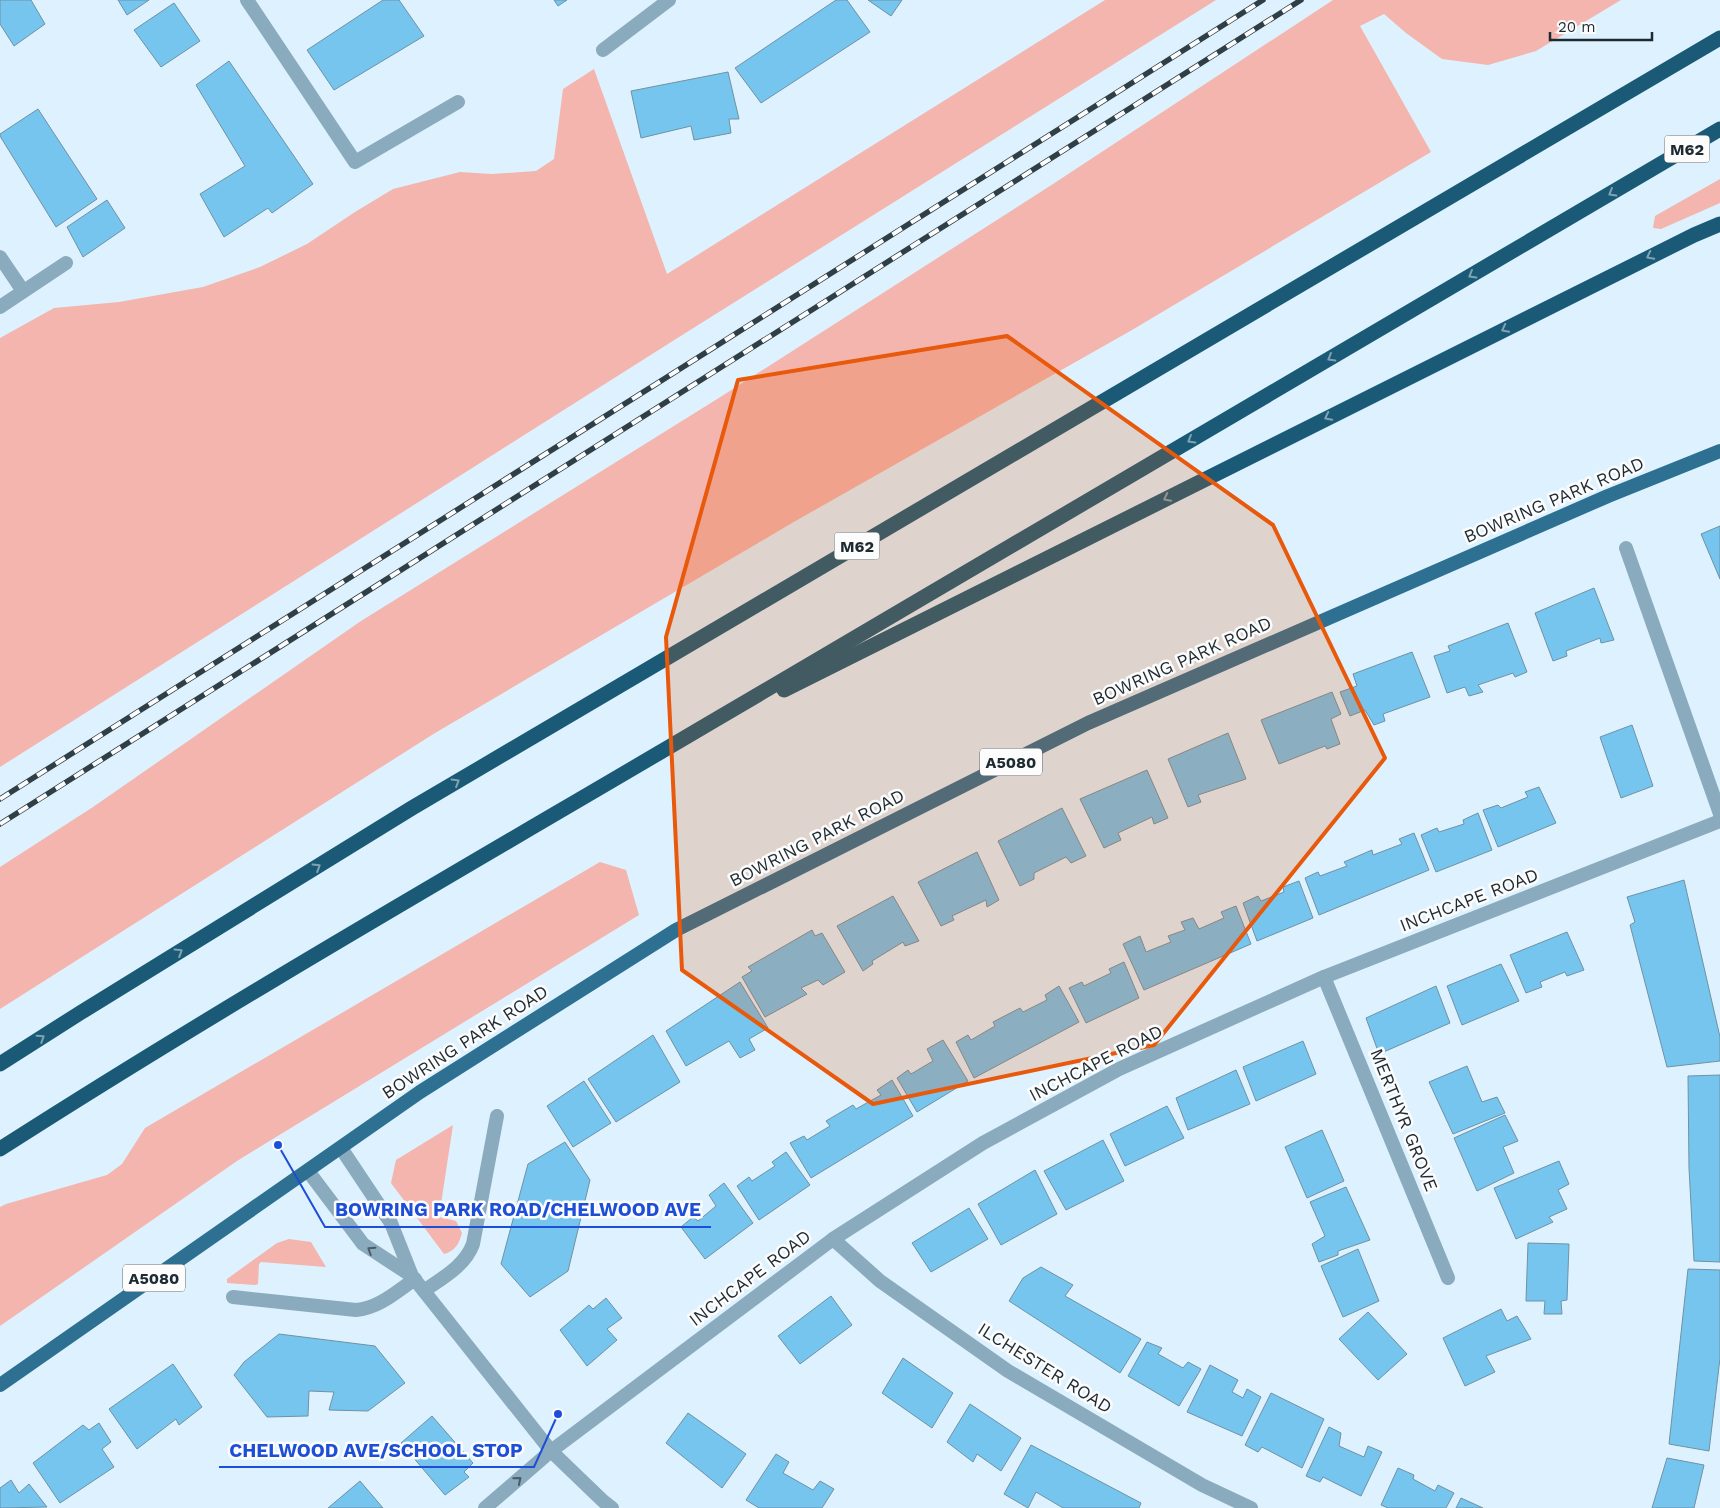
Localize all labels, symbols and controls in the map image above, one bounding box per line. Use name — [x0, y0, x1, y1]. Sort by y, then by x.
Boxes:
scale bar — [1550, 10, 1652, 42]
text: 20 m — [1558, 18, 1596, 36]
road number: M62 — [1664, 136, 1710, 162]
one-way arrow — [1608, 187, 1617, 197]
one-way arrow — [1646, 250, 1655, 260]
one-way arrow — [1468, 269, 1477, 279]
one-way arrow — [1501, 323, 1510, 333]
one-way arrow — [1328, 351, 1337, 361]
one-way arrow — [1324, 411, 1333, 421]
one-way arrow — [1188, 434, 1197, 444]
street label: BOWRING PARK ROAD — [1461, 452, 1647, 547]
one-way arrow — [1163, 492, 1172, 502]
road number: M62 — [834, 532, 880, 560]
street label: BOWRING PARK ROAD — [1089, 612, 1274, 709]
road number: A5080 — [980, 749, 1042, 776]
one-way arrow — [451, 779, 460, 789]
street label: BOWRING PARK ROAD — [726, 784, 908, 891]
one-way arrow — [312, 863, 321, 873]
street label: INCHCAPE ROAD — [1397, 863, 1541, 936]
one-way arrow — [173, 948, 182, 958]
street label: BOWRING PARK ROAD — [378, 980, 552, 1103]
street label: INCHCAPE ROAD — [1026, 1020, 1166, 1105]
one-way arrow — [35, 1035, 45, 1044]
street label: MERTHYR GROVE — [1366, 1046, 1443, 1194]
callout: BOWRING PARK ROAD/CHELWOOD AVE — [325, 1193, 711, 1227]
text: BOWRING PARK ROAD/CHELWOOD AVE — [335, 1198, 701, 1221]
street label: INCHCAPE ROAD — [685, 1225, 815, 1330]
one-way arrow — [367, 1246, 376, 1256]
road number: A5080 — [123, 1264, 185, 1292]
street label: ILCHESTER ROAD — [974, 1318, 1116, 1417]
callout: CHELWOOD AVE/SCHOOL STOP — [219, 1433, 534, 1467]
text: CHELWOOD AVE/SCHOOL STOP — [229, 1439, 523, 1462]
one-way arrow — [512, 1477, 521, 1485]

